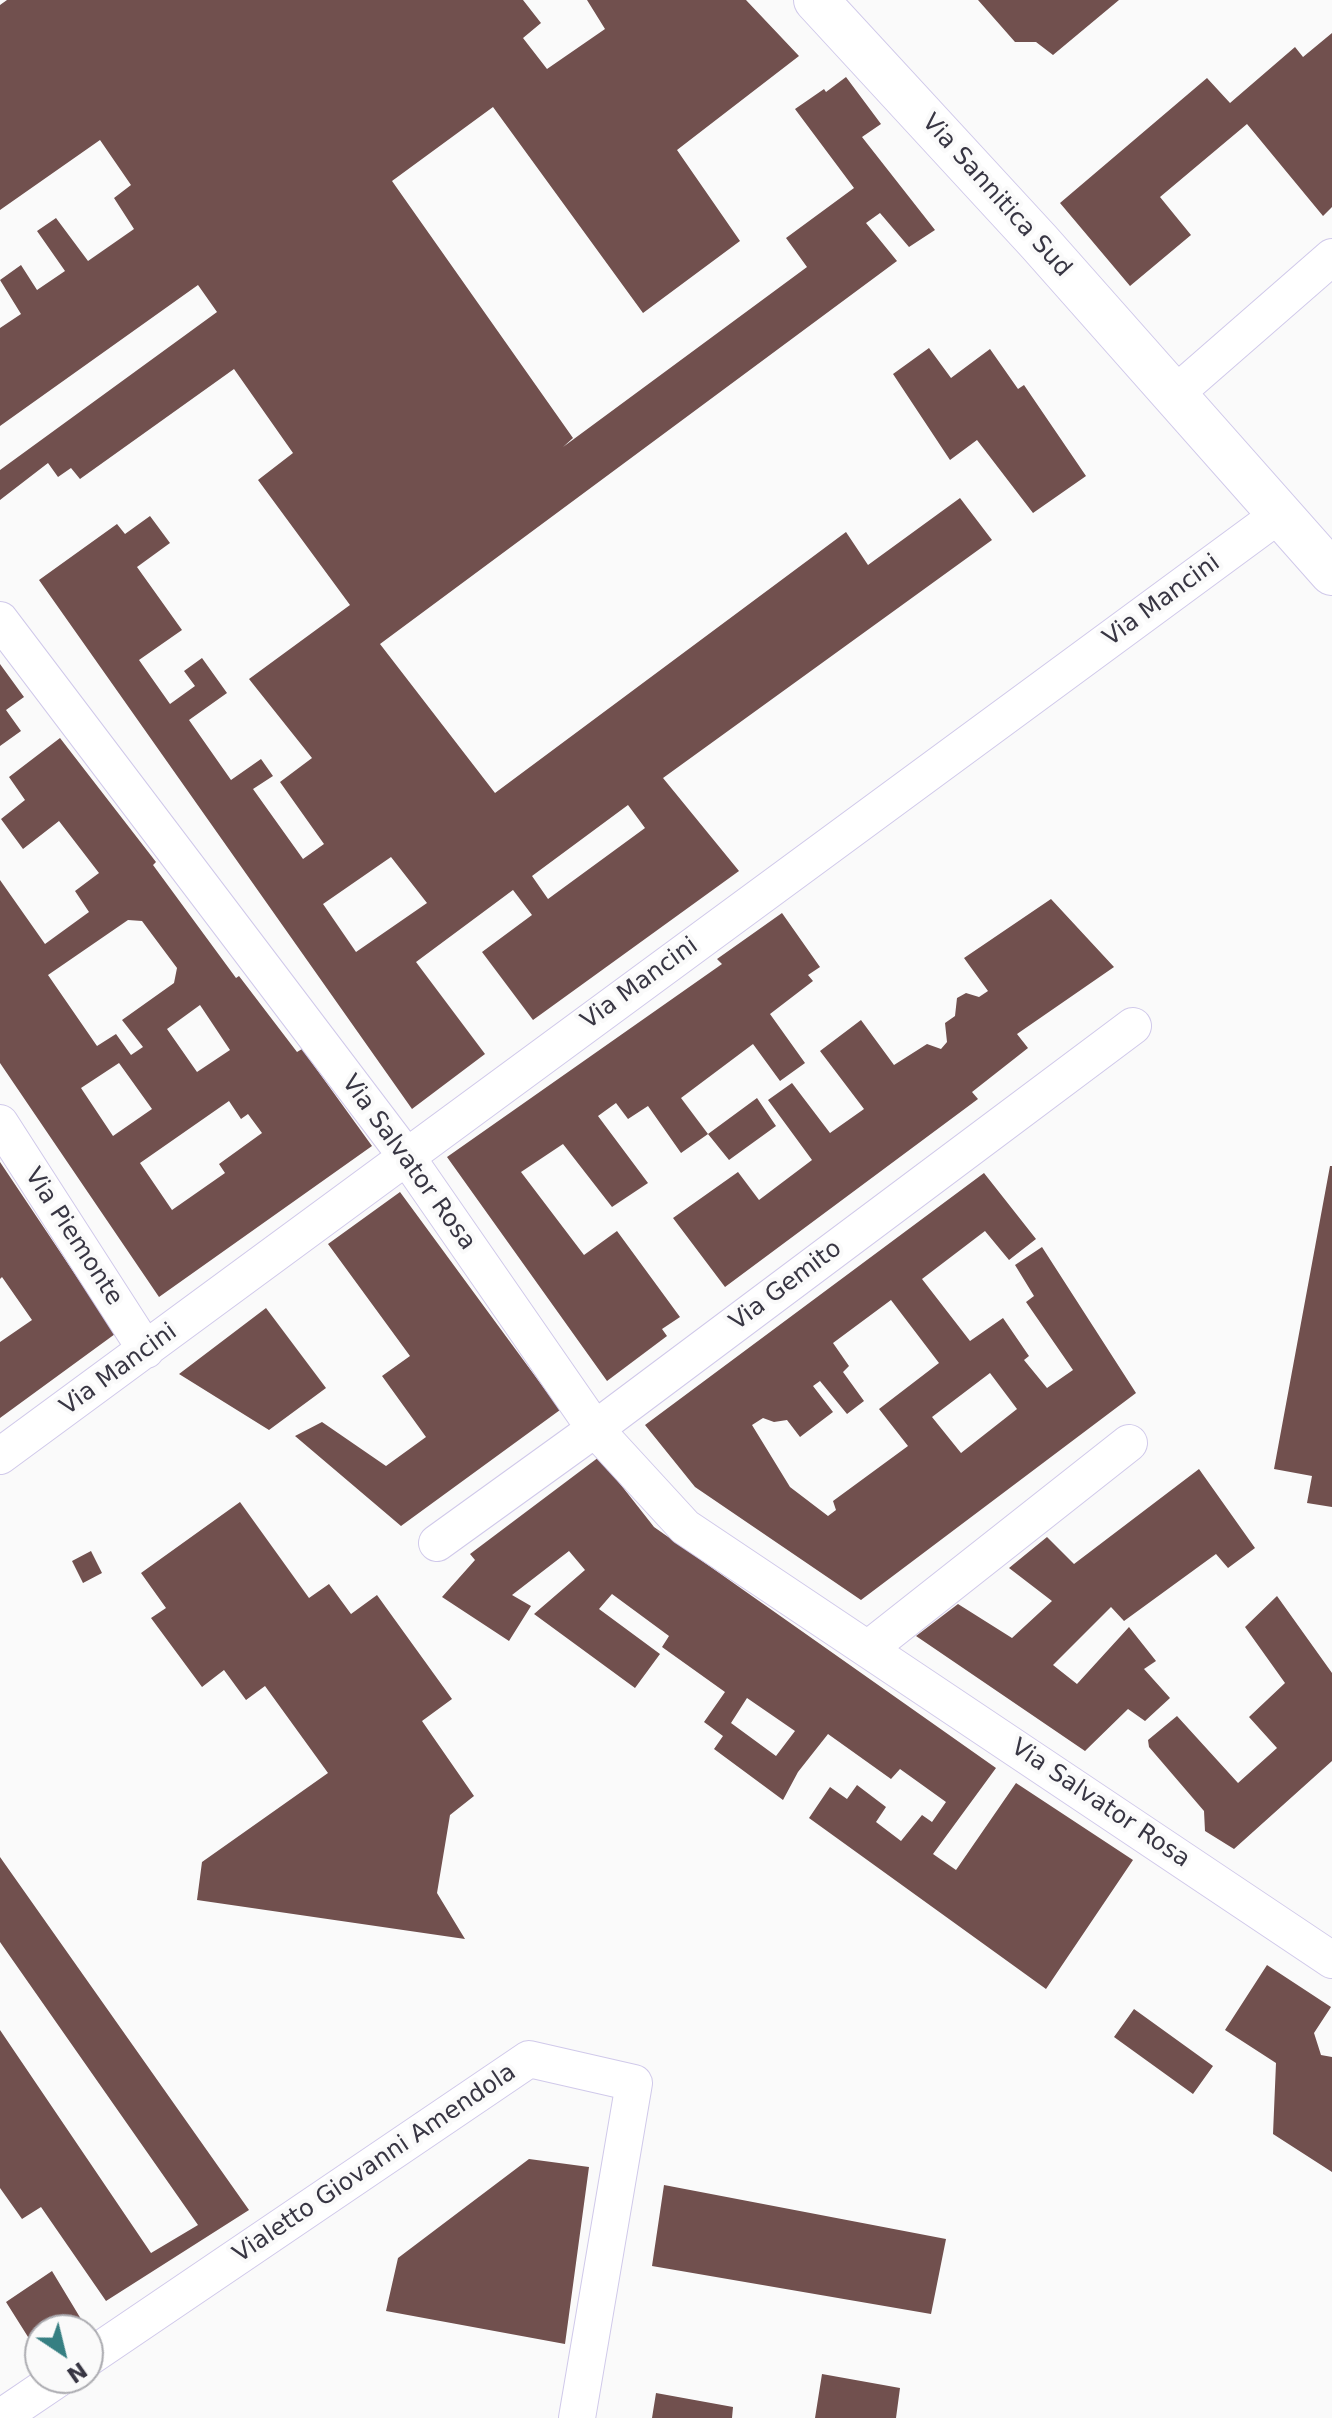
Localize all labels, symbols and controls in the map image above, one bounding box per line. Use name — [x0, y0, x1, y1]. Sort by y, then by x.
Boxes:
street label: Via Sannitica Sud — [915, 109, 1077, 283]
street label: Via Mancini — [1098, 549, 1226, 653]
street label: Via Mancini — [576, 932, 704, 1036]
street label: Via Salvator Rosa — [335, 1070, 481, 1256]
street label: Via Piemonte — [18, 1163, 128, 1311]
street label: Via Gemito — [724, 1235, 848, 1337]
street label: Via Mancini — [55, 1318, 183, 1422]
street label: Via Salvator Rosa — [1005, 1733, 1195, 1875]
street label: Vialetto Giovanni Amendola — [228, 2059, 522, 2269]
north arrow — [24, 2314, 104, 2394]
text: N — [62, 2357, 92, 2388]

